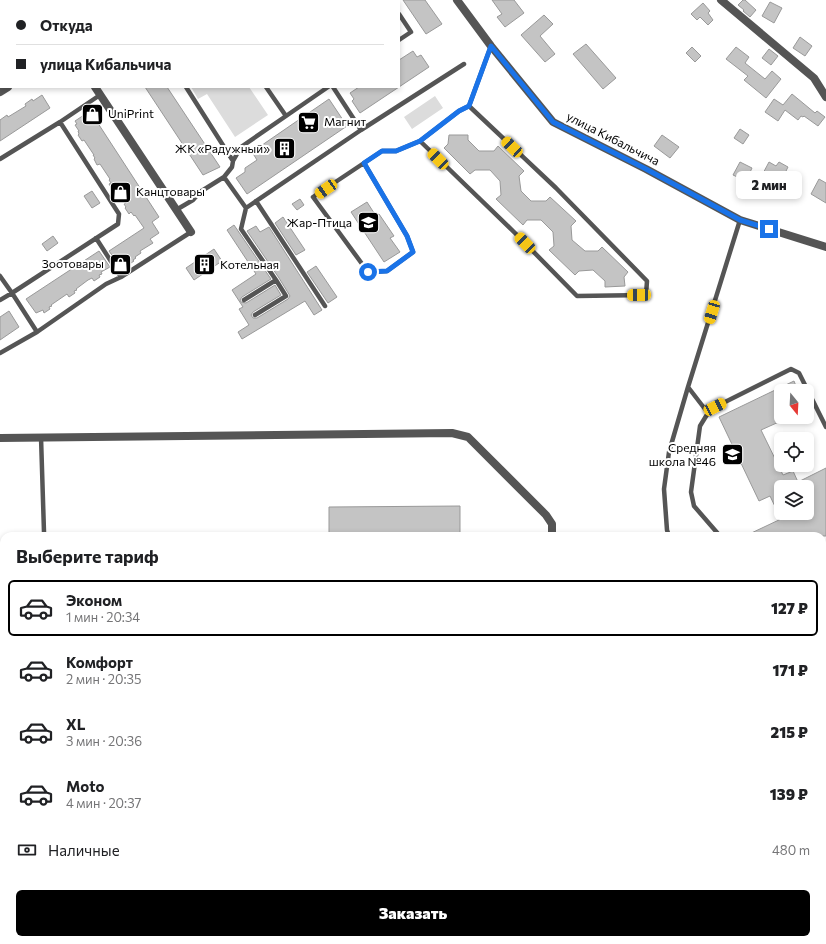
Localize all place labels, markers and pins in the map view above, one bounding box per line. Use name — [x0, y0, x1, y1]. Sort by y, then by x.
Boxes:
shop icon: UniPrint — [79, 101, 105, 127]
place label: UniPrint — [108, 106, 154, 120]
supermarket icon: Магнит — [295, 109, 321, 135]
place label: Магнит — [324, 114, 367, 128]
building icon: ЖК «Радужный» — [272, 136, 298, 162]
place label: ЖК «Радужный» — [175, 141, 270, 155]
shop icon: Канцтовары — [107, 179, 133, 205]
place label: Канцтовары — [136, 184, 205, 198]
school or university icon: Жар-Птица — [355, 210, 381, 236]
place label: Жар-Птица — [287, 215, 352, 229]
shop icon: Зоотовары — [107, 251, 133, 277]
building icon: Котельная — [191, 252, 217, 278]
place label: Зоотовары — [42, 256, 104, 270]
place label: Котельная — [220, 257, 279, 271]
place label: Средняя школа №46 — [649, 440, 716, 468]
school or university icon: Средняя школа №46 — [719, 442, 745, 468]

